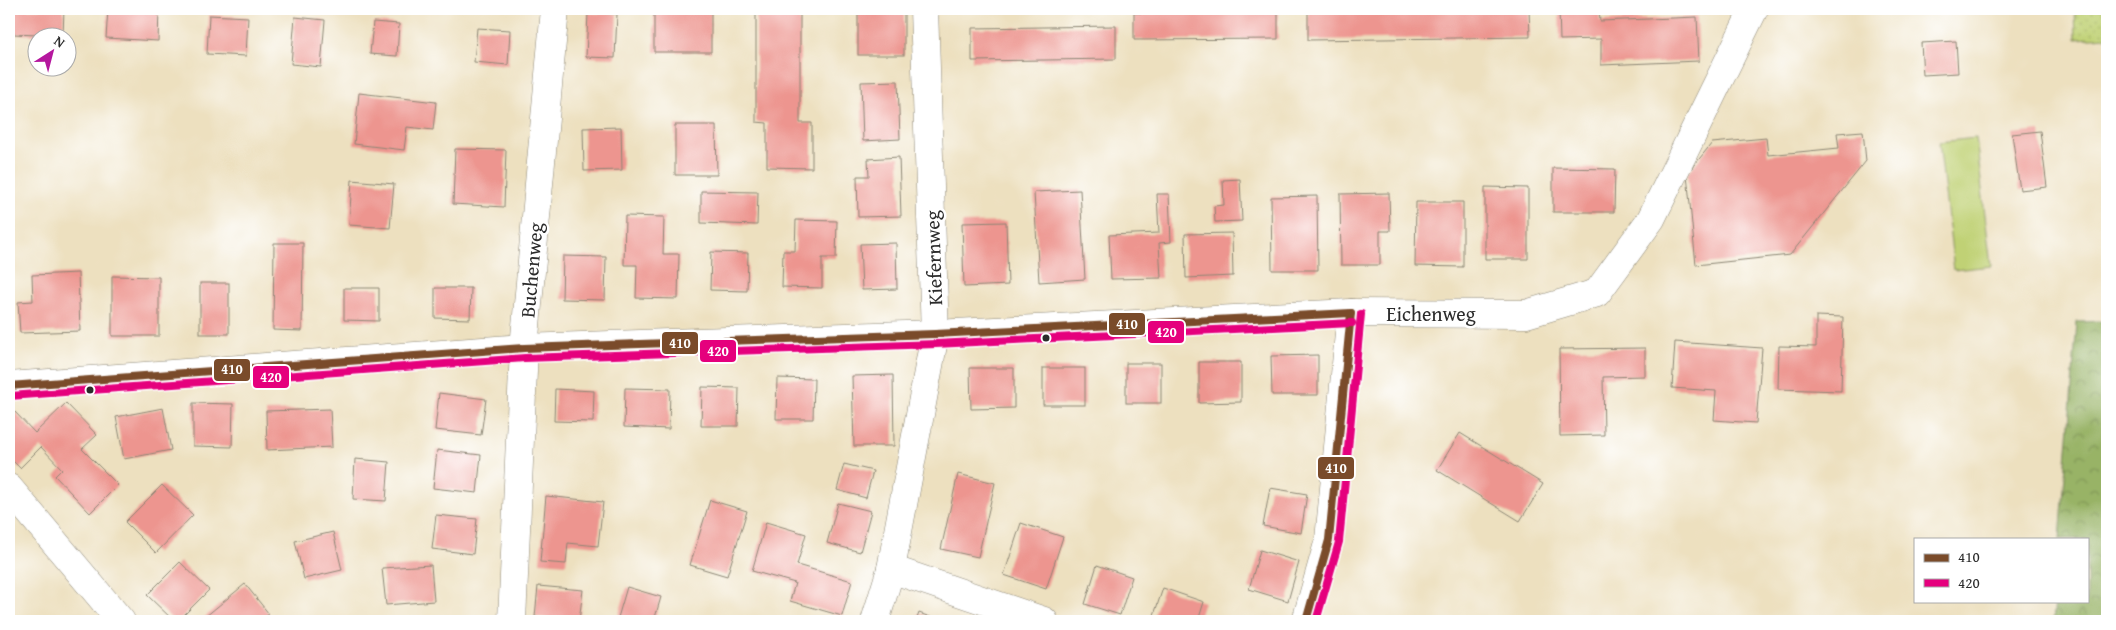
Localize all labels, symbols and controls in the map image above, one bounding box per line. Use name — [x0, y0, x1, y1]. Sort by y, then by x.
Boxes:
north arrow — [28, 28, 78, 78]
text: N — [50, 31, 70, 53]
street label: Kiefernweg — [917, 210, 949, 306]
street label: Buchenweg — [512, 221, 550, 319]
street label: Eichenweg — [1386, 299, 1476, 328]
line badge: 410 — [1108, 312, 1146, 336]
text: 410 — [1116, 314, 1138, 334]
line badge: 420 — [1147, 320, 1185, 344]
text: 420 — [1155, 322, 1177, 342]
line badge: 410 — [661, 331, 699, 355]
text: 410 — [669, 333, 691, 353]
unlabelled marker — [1041, 333, 1051, 343]
line badge: 420 — [699, 339, 737, 363]
text: 420 — [707, 341, 729, 361]
line badge: 410 — [213, 358, 251, 382]
text: 410 — [221, 359, 243, 379]
line badge: 420 — [252, 365, 290, 389]
text: 420 — [260, 367, 282, 387]
unlabelled marker — [85, 385, 95, 395]
line badge: 410 — [1317, 456, 1355, 480]
text: 410 — [1325, 458, 1347, 478]
legend — [1914, 538, 2088, 602]
text: 410 — [1958, 546, 1980, 567]
text: 420 — [1958, 572, 1980, 593]

